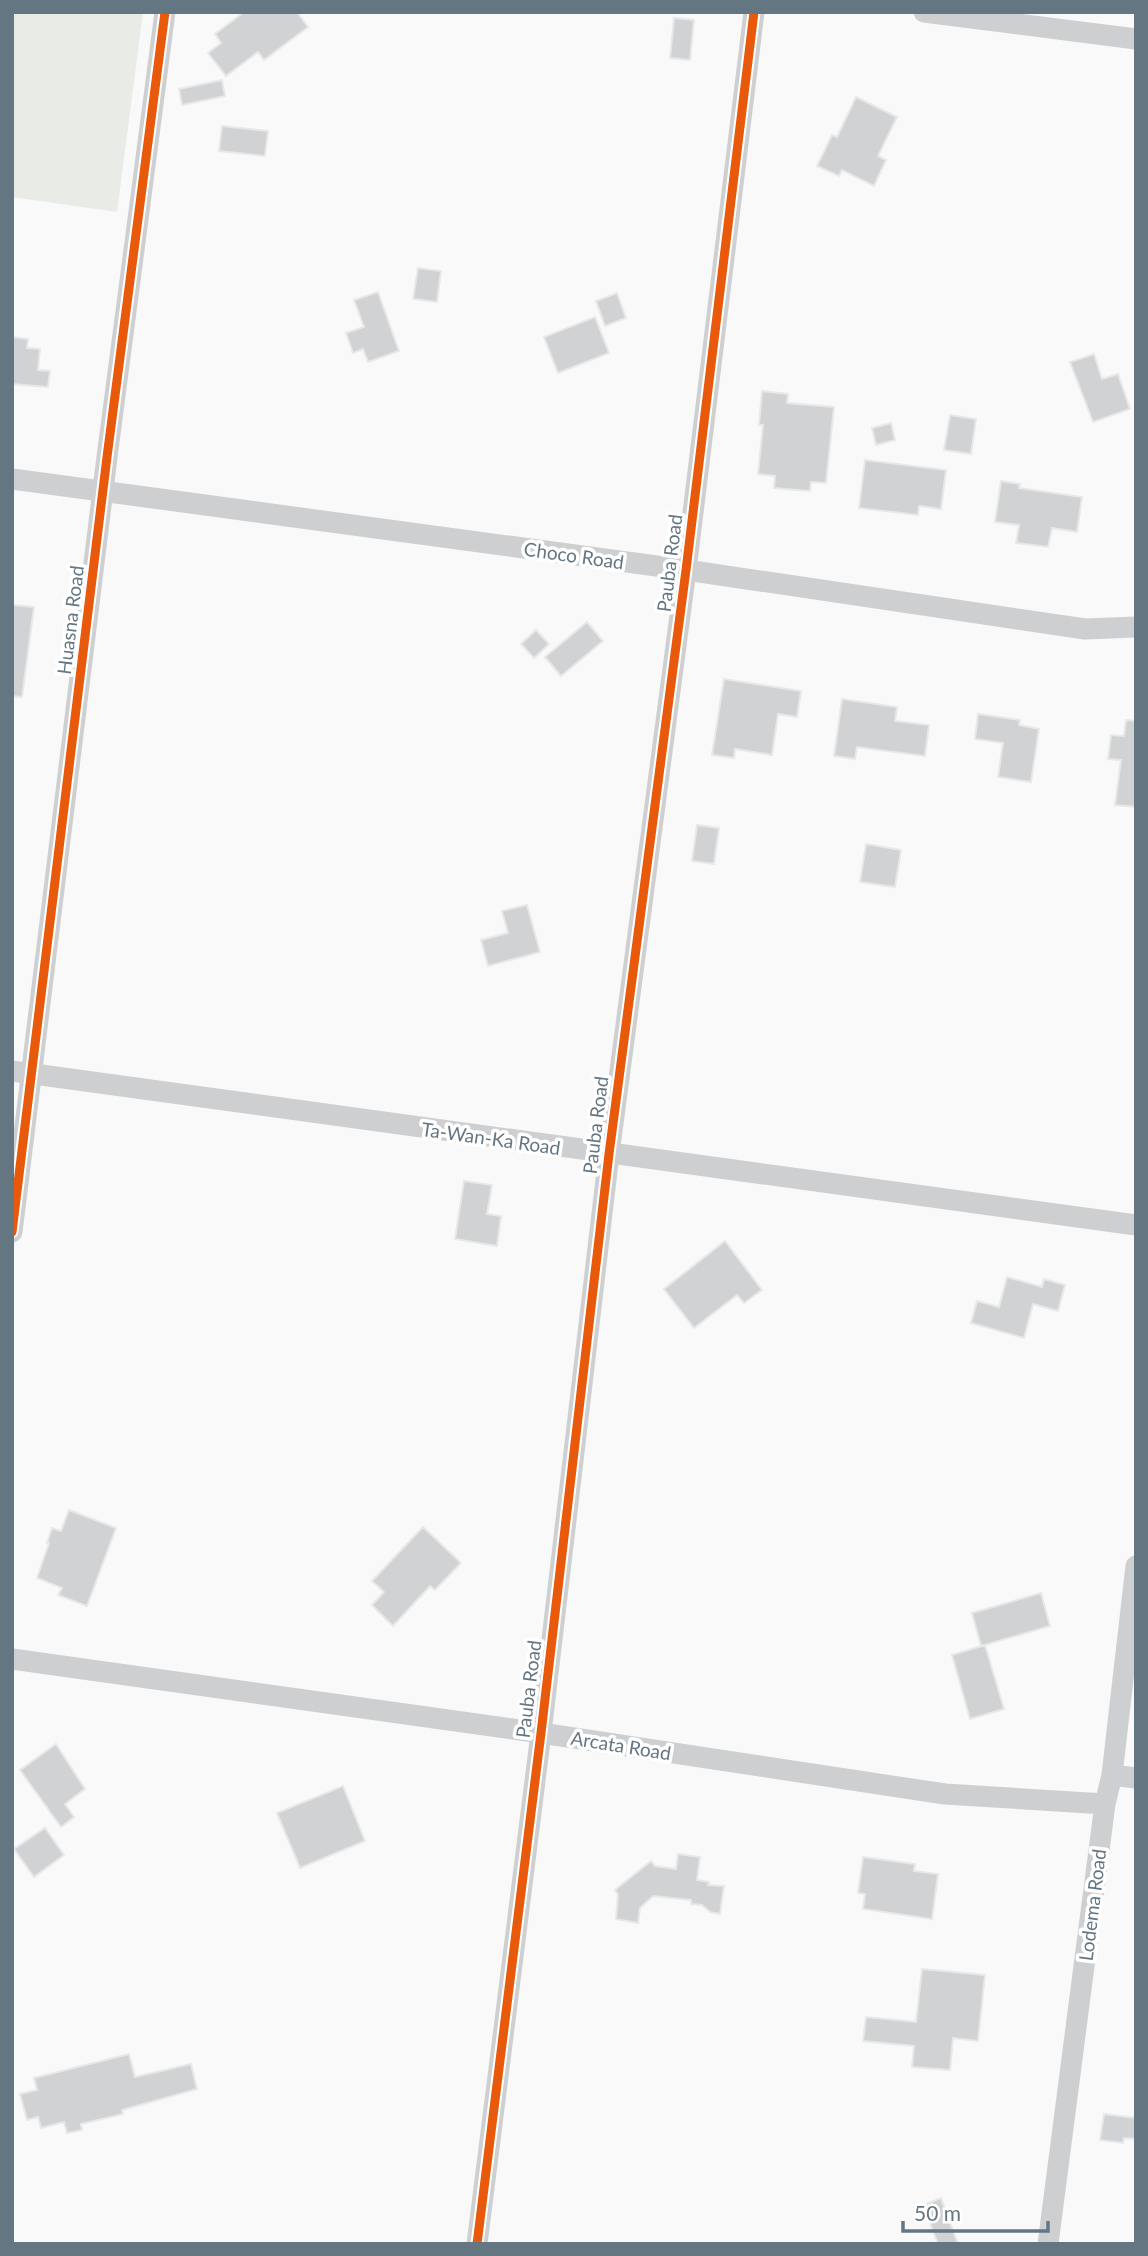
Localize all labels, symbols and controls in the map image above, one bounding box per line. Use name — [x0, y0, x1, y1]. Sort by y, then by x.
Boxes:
street label: Pauba Road — [652, 513, 686, 613]
street label: Choco Road — [523, 537, 625, 573]
street label: Huasna Road — [52, 564, 88, 676]
street label: Pauba Road — [578, 1075, 612, 1175]
street label: Ta-Wan-Ka Road — [420, 1117, 562, 1159]
street label: Pauba Road — [511, 1639, 545, 1739]
street label: Arcata Road — [569, 1726, 673, 1764]
street label: Lodema Road — [1074, 1848, 1110, 1962]
scale bar — [903, 2190, 1048, 2234]
text: 50 m — [914, 2200, 961, 2225]

